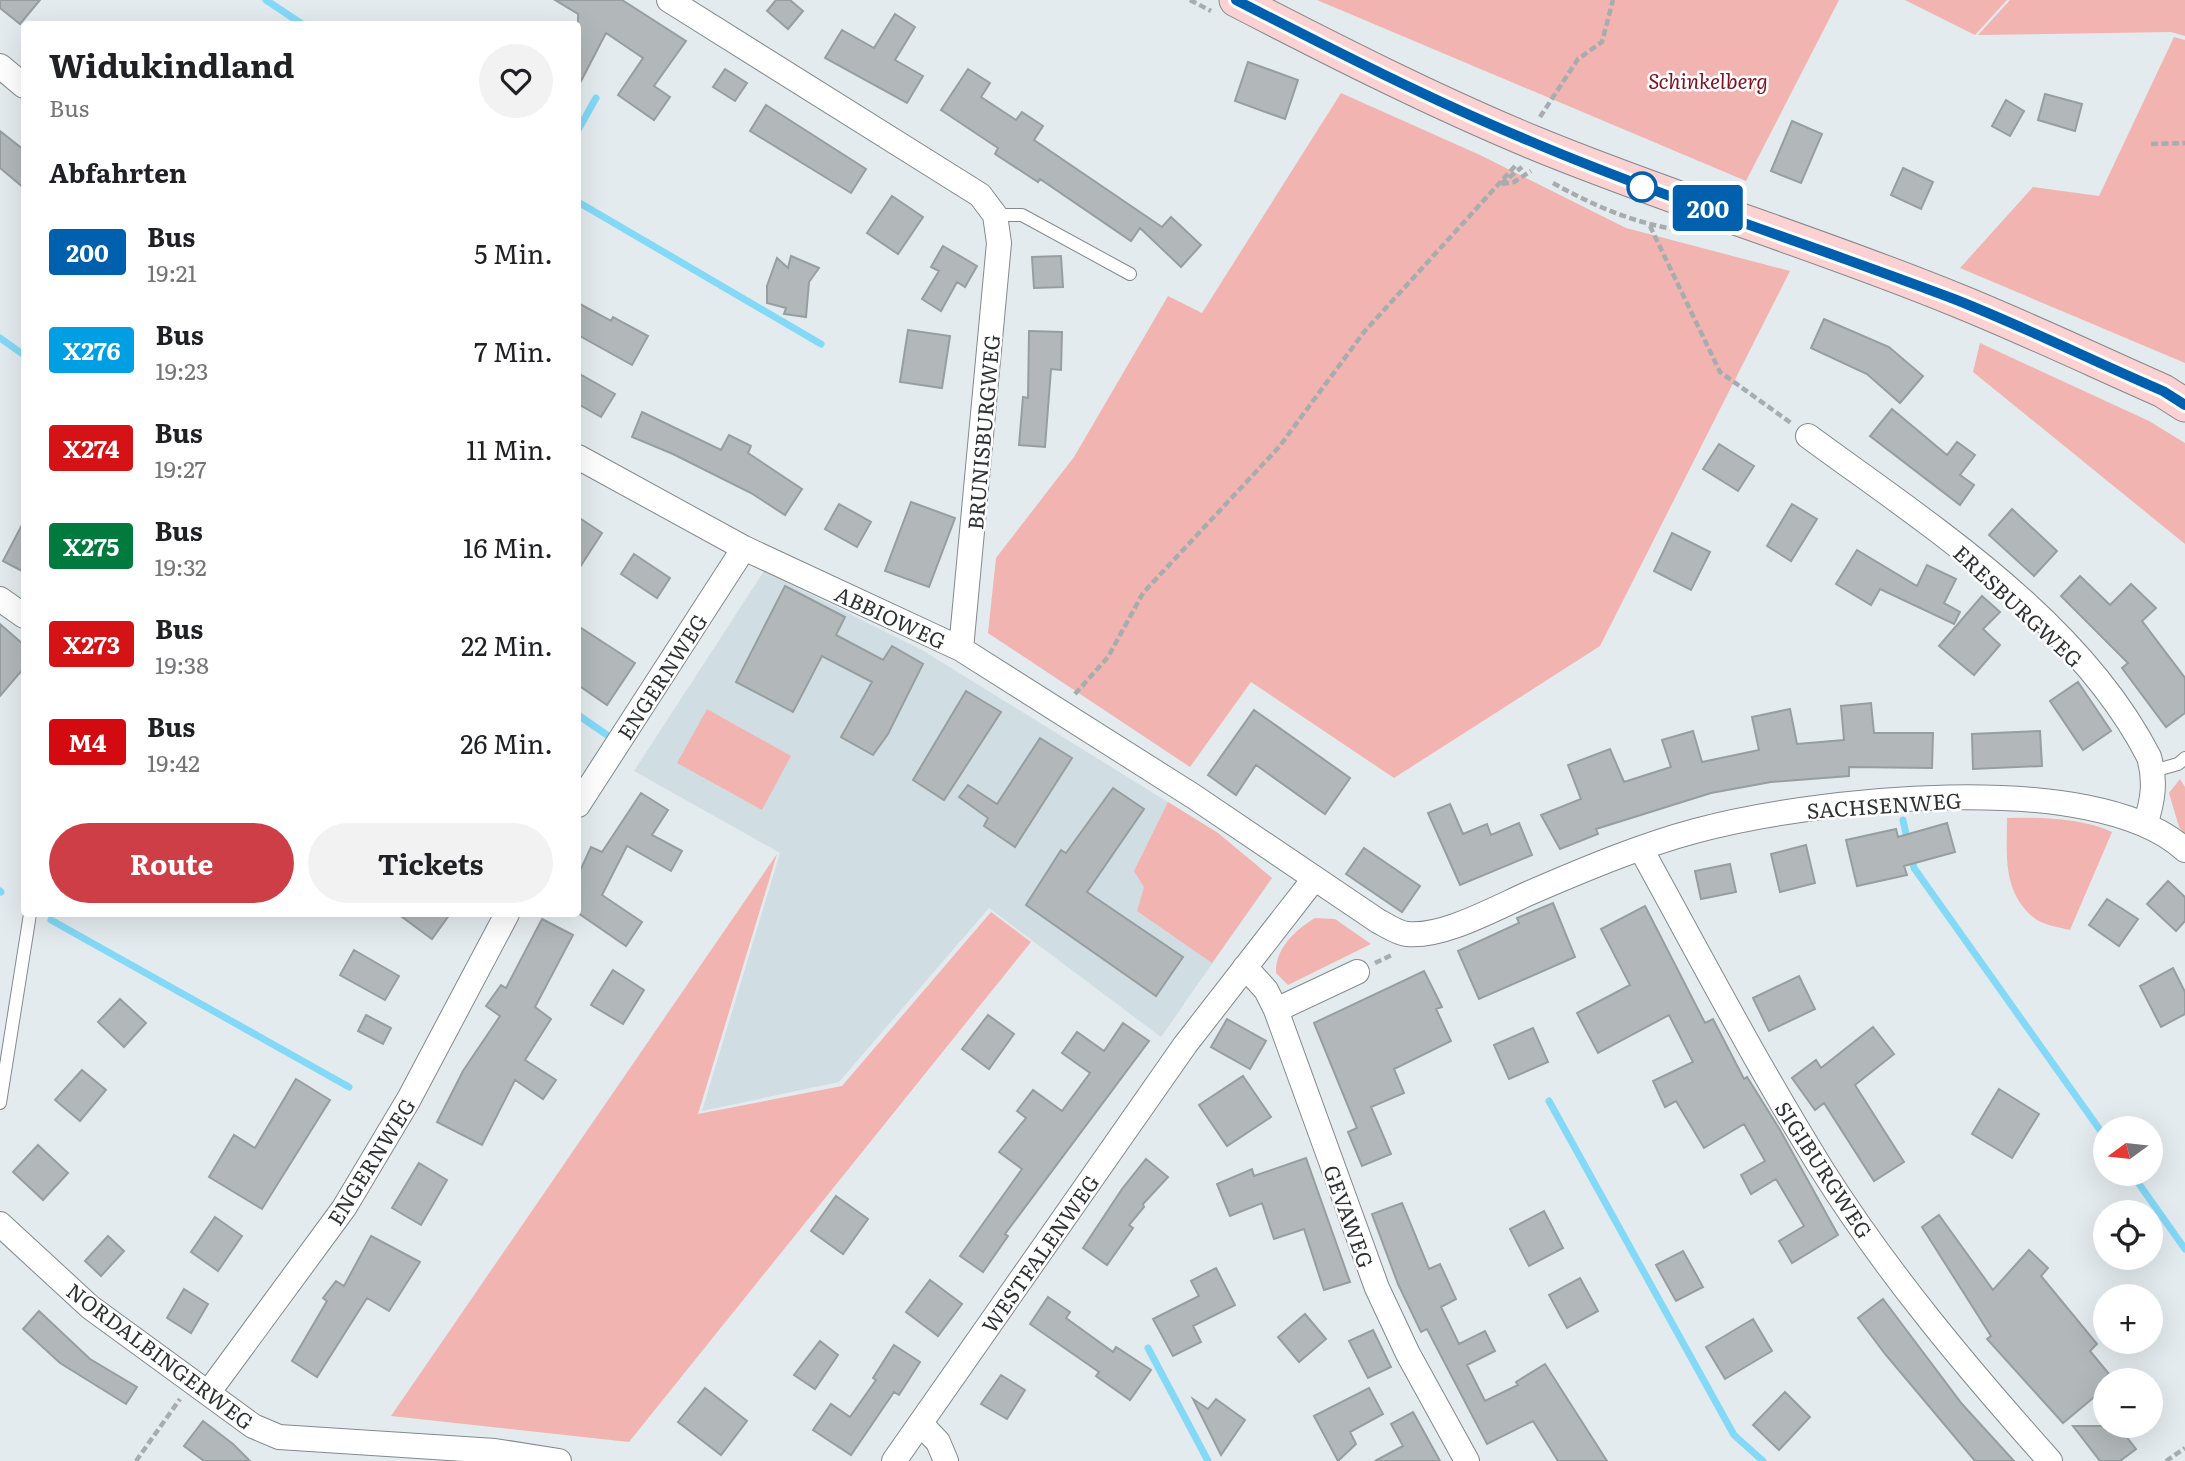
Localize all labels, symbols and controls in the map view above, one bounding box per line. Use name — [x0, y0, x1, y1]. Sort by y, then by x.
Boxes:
text: Widukindland — [49, 39, 294, 88]
button: heart — [479, 44, 553, 118]
park label: Schinkelberg — [1648, 64, 1768, 95]
text: Bus — [49, 90, 89, 124]
text: Abfahrten — [49, 152, 187, 191]
unlabelled marker — [1627, 172, 1657, 202]
line badge: 200 — [1668, 185, 1748, 231]
text: 200 — [1687, 190, 1729, 225]
text: Bus — [147, 216, 195, 255]
text: 5 Min. — [474, 233, 553, 272]
text: 200 — [66, 234, 109, 269]
text: 19:21 — [147, 255, 197, 289]
text: Bus — [155, 314, 204, 353]
text: 7 Min. — [474, 331, 553, 370]
text: X276 — [63, 332, 120, 367]
street label: BRUNISBURGWEG — [958, 333, 1006, 531]
text: 19:23 — [155, 353, 208, 387]
text: Bus — [154, 412, 203, 451]
text: 11 Min. — [466, 429, 553, 468]
text: X274 — [63, 430, 119, 465]
text: 19:27 — [154, 451, 206, 485]
text: Bus — [154, 510, 203, 549]
text: 16 Min. — [463, 527, 553, 566]
text: X275 — [63, 528, 119, 563]
street label: ERESBURGWEG — [1947, 537, 2091, 673]
text: 19:32 — [154, 549, 207, 583]
street label: ABBIOWEG — [830, 577, 952, 655]
street label: ENGERNWEG — [609, 607, 714, 745]
text: Bus — [155, 608, 203, 647]
text: 22 Min. — [461, 625, 553, 664]
text: X273 — [63, 626, 120, 661]
text: 19:38 — [155, 647, 209, 681]
text: Bus — [147, 706, 195, 745]
text: 26 Min. — [460, 723, 553, 762]
text: M4 — [68, 724, 107, 759]
text: 19:42 — [147, 745, 200, 779]
street label: SACHSENWEG — [1806, 783, 1963, 825]
button: Route — [49, 823, 294, 903]
button: Tickets — [308, 823, 553, 903]
street label: ENGERNWEG — [319, 1091, 422, 1231]
street label: SIGIBURGWEG — [1769, 1094, 1881, 1244]
north arrow — [2093, 1116, 2163, 1186]
map controls — [2093, 1116, 2163, 1438]
street label: GEVAWEG — [1317, 1160, 1383, 1272]
street label: WESTFALENWEG — [973, 1167, 1105, 1338]
button: locate — [2093, 1200, 2163, 1270]
street label: NORDALBINGERWEG — [61, 1274, 261, 1436]
button: + — [2093, 1284, 2163, 1354]
button: − — [2093, 1368, 2163, 1438]

